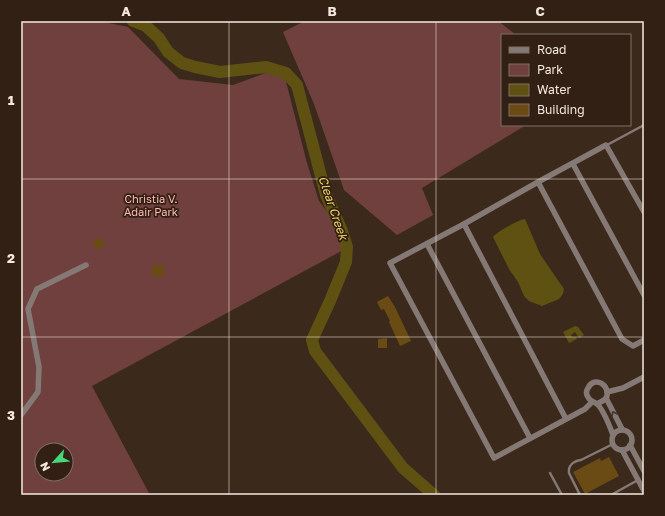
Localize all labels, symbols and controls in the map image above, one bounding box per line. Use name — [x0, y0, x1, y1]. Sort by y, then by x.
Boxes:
text: A — [121, 3, 131, 19]
text: B — [327, 3, 337, 19]
text: C — [535, 3, 545, 19]
legend — [501, 34, 631, 126]
text: Road — [537, 42, 566, 57]
text: Park — [537, 62, 563, 77]
text: Water — [537, 82, 571, 97]
text: 1 — [8, 92, 15, 108]
text: Building — [537, 102, 585, 117]
water label: Clear Creek — [316, 174, 352, 243]
park label: Christia V. Adair Park — [124, 192, 178, 218]
text: 2 — [7, 250, 15, 266]
text: 3 — [7, 407, 15, 423]
one-way arrow — [611, 410, 619, 418]
north arrow — [34, 442, 74, 482]
text: N — [37, 460, 52, 473]

